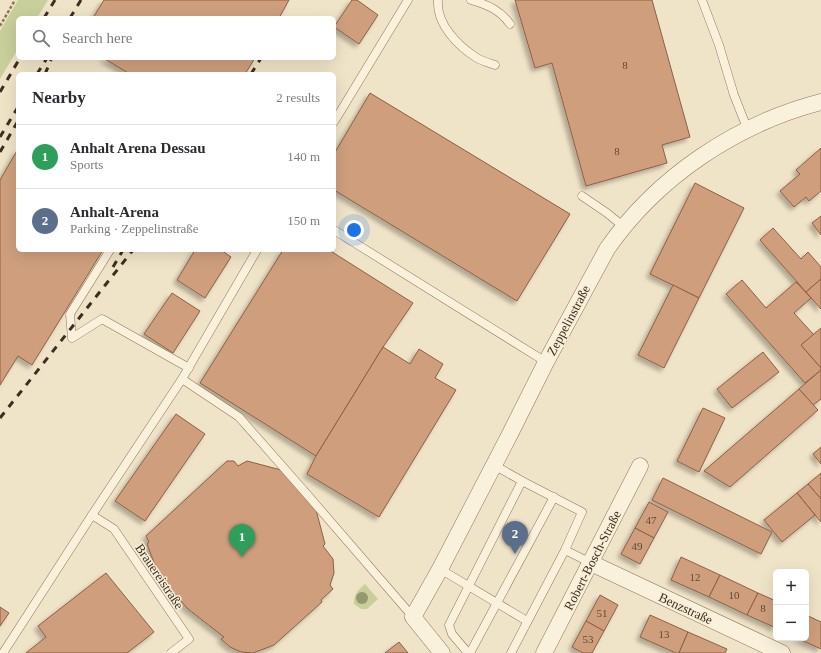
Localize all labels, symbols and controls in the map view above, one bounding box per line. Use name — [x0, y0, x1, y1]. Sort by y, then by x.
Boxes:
search box — [16, 16, 336, 60]
icon: search — [30, 27, 52, 49]
text: Search here — [62, 30, 132, 46]
house number: 8 — [622, 59, 628, 71]
text: Nearby — [32, 88, 86, 107]
text: 2 results — [276, 90, 320, 105]
text: Anhalt Arena Dessau — [70, 140, 206, 156]
house number: 8 — [614, 145, 620, 157]
text: 1 — [42, 149, 48, 164]
text: 140 m — [287, 149, 320, 164]
text: Sports — [70, 157, 103, 172]
text: Anhalt-Arena — [70, 204, 159, 220]
text: 2 — [42, 213, 48, 228]
text: 150 m — [287, 213, 320, 228]
your location — [344, 220, 364, 240]
text: Parking · Zeppelinstraße — [70, 221, 199, 236]
street label: Zeppelinstraße — [544, 282, 593, 358]
street label: Robert-Bosch-Straße — [561, 508, 624, 613]
house number: 47 — [646, 514, 657, 526]
pin: 2 — [502, 521, 528, 554]
pin: 1 — [229, 524, 255, 557]
house number: 49 — [632, 540, 643, 552]
street label: Brauereistraße — [132, 541, 187, 612]
map controls — [773, 569, 809, 641]
button: + — [773, 569, 809, 605]
house number: 12 — [690, 571, 701, 583]
street label: Benzstraße — [656, 589, 715, 628]
house number: 10 — [729, 589, 740, 601]
house number: 8 — [760, 602, 766, 614]
button: − — [773, 605, 809, 641]
house number: 51 — [597, 607, 608, 619]
house number: 13 — [659, 628, 670, 640]
house number: 53 — [583, 633, 594, 645]

